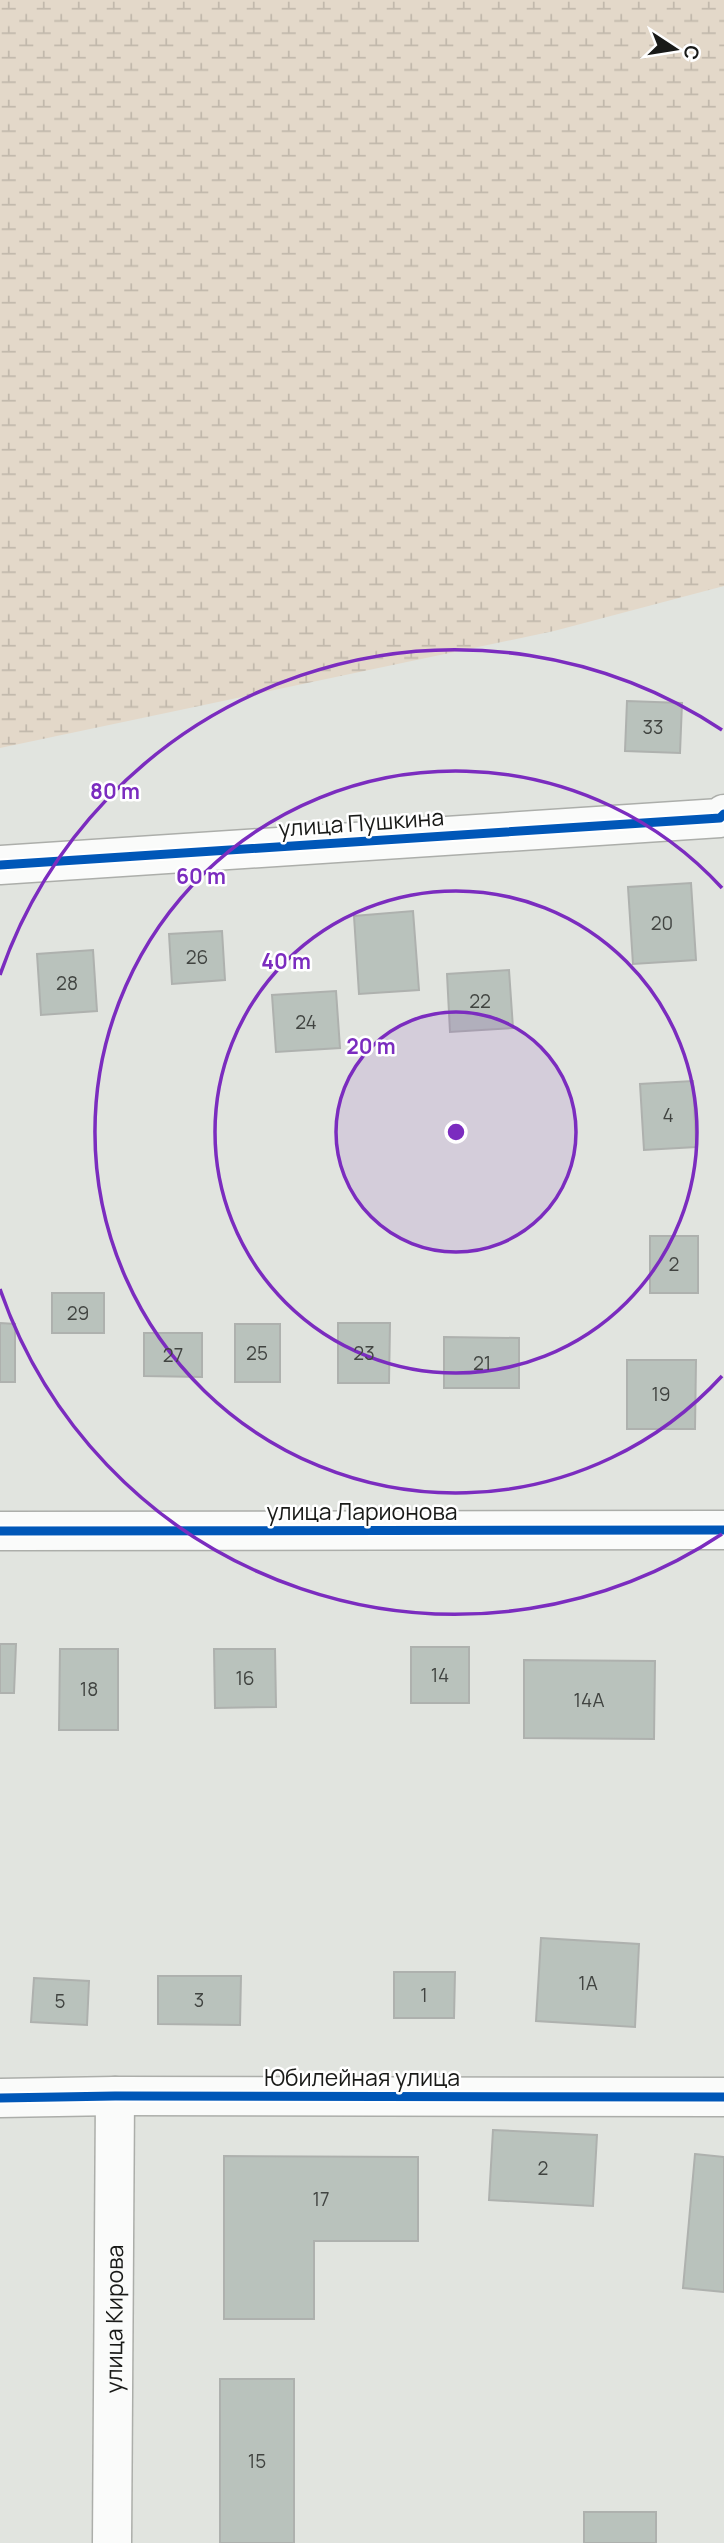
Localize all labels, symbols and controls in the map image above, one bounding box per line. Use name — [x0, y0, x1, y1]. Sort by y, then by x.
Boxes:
north arrow — [640, 14, 710, 84]
text: С — [677, 43, 706, 62]
house number: 33 — [642, 714, 664, 740]
text: 80 m — [90, 777, 140, 805]
street label: улица Пушкина — [277, 800, 445, 844]
text: 60 m — [176, 862, 226, 890]
house number: 20 — [651, 910, 673, 936]
house number: 26 — [186, 944, 208, 970]
text: 40 m — [261, 947, 311, 975]
house number: 28 — [56, 970, 78, 996]
house number: 22 — [469, 988, 491, 1014]
house number: 24 — [295, 1009, 317, 1035]
text: 20 m — [346, 1032, 396, 1060]
house number: 4 — [662, 1102, 674, 1128]
centre of rings — [444, 1120, 468, 1144]
house number: 2 — [669, 1251, 679, 1277]
house number: 29 — [67, 1300, 89, 1326]
house number: 25 — [246, 1340, 268, 1366]
house number: 23 — [353, 1340, 375, 1366]
house number: 27 — [163, 1342, 183, 1368]
house number: 21 — [473, 1350, 491, 1376]
house number: 19 — [651, 1381, 671, 1407]
street label: улица Ларионова — [266, 1495, 458, 1527]
house number: 14 — [431, 1662, 449, 1688]
house number: 16 — [235, 1665, 255, 1691]
house number: 18 — [80, 1676, 98, 1702]
house number: 14А — [574, 1687, 604, 1713]
house number: 1А — [578, 1970, 598, 1996]
house number: 1 — [420, 1982, 428, 2008]
house number: 3 — [194, 1987, 204, 2013]
house number: 5 — [55, 1988, 66, 2014]
street label: Юбилейная улица — [264, 2061, 460, 2093]
house number: 2 — [538, 2155, 548, 2181]
house number: 17 — [313, 2186, 329, 2212]
street label: улица Кирова — [97, 2245, 130, 2393]
house number: 15 — [248, 2448, 266, 2474]

